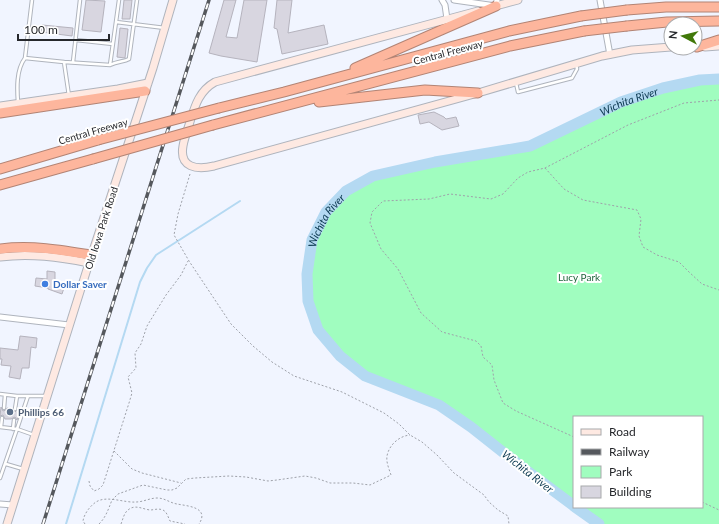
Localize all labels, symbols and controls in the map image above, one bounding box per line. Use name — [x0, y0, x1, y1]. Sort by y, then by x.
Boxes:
scale bar — [18, 16, 109, 42]
north arrow — [663, 16, 703, 56]
text: 100 m — [24, 22, 58, 37]
text: N — [666, 30, 680, 40]
street label: Central Freeway — [412, 37, 485, 67]
water label: Wichita River — [597, 84, 660, 118]
street label: Central Freeway — [57, 115, 130, 147]
street label: Old Iowa Park Road — [82, 185, 120, 271]
water label: Wichita River — [305, 191, 347, 248]
park label: Lucy Park — [558, 271, 601, 283]
place label: Dollar Saver — [53, 278, 107, 290]
marker: Dollar Saver — [40, 279, 50, 289]
place label: Phillips 66 — [18, 406, 64, 418]
marker: Phillips 66 — [5, 407, 15, 417]
legend — [573, 416, 703, 508]
text: Road — [609, 424, 636, 439]
text: Railway — [609, 444, 650, 459]
water label: Wichita River — [500, 447, 556, 495]
text: Park — [609, 464, 633, 479]
text: Building — [609, 484, 652, 499]

